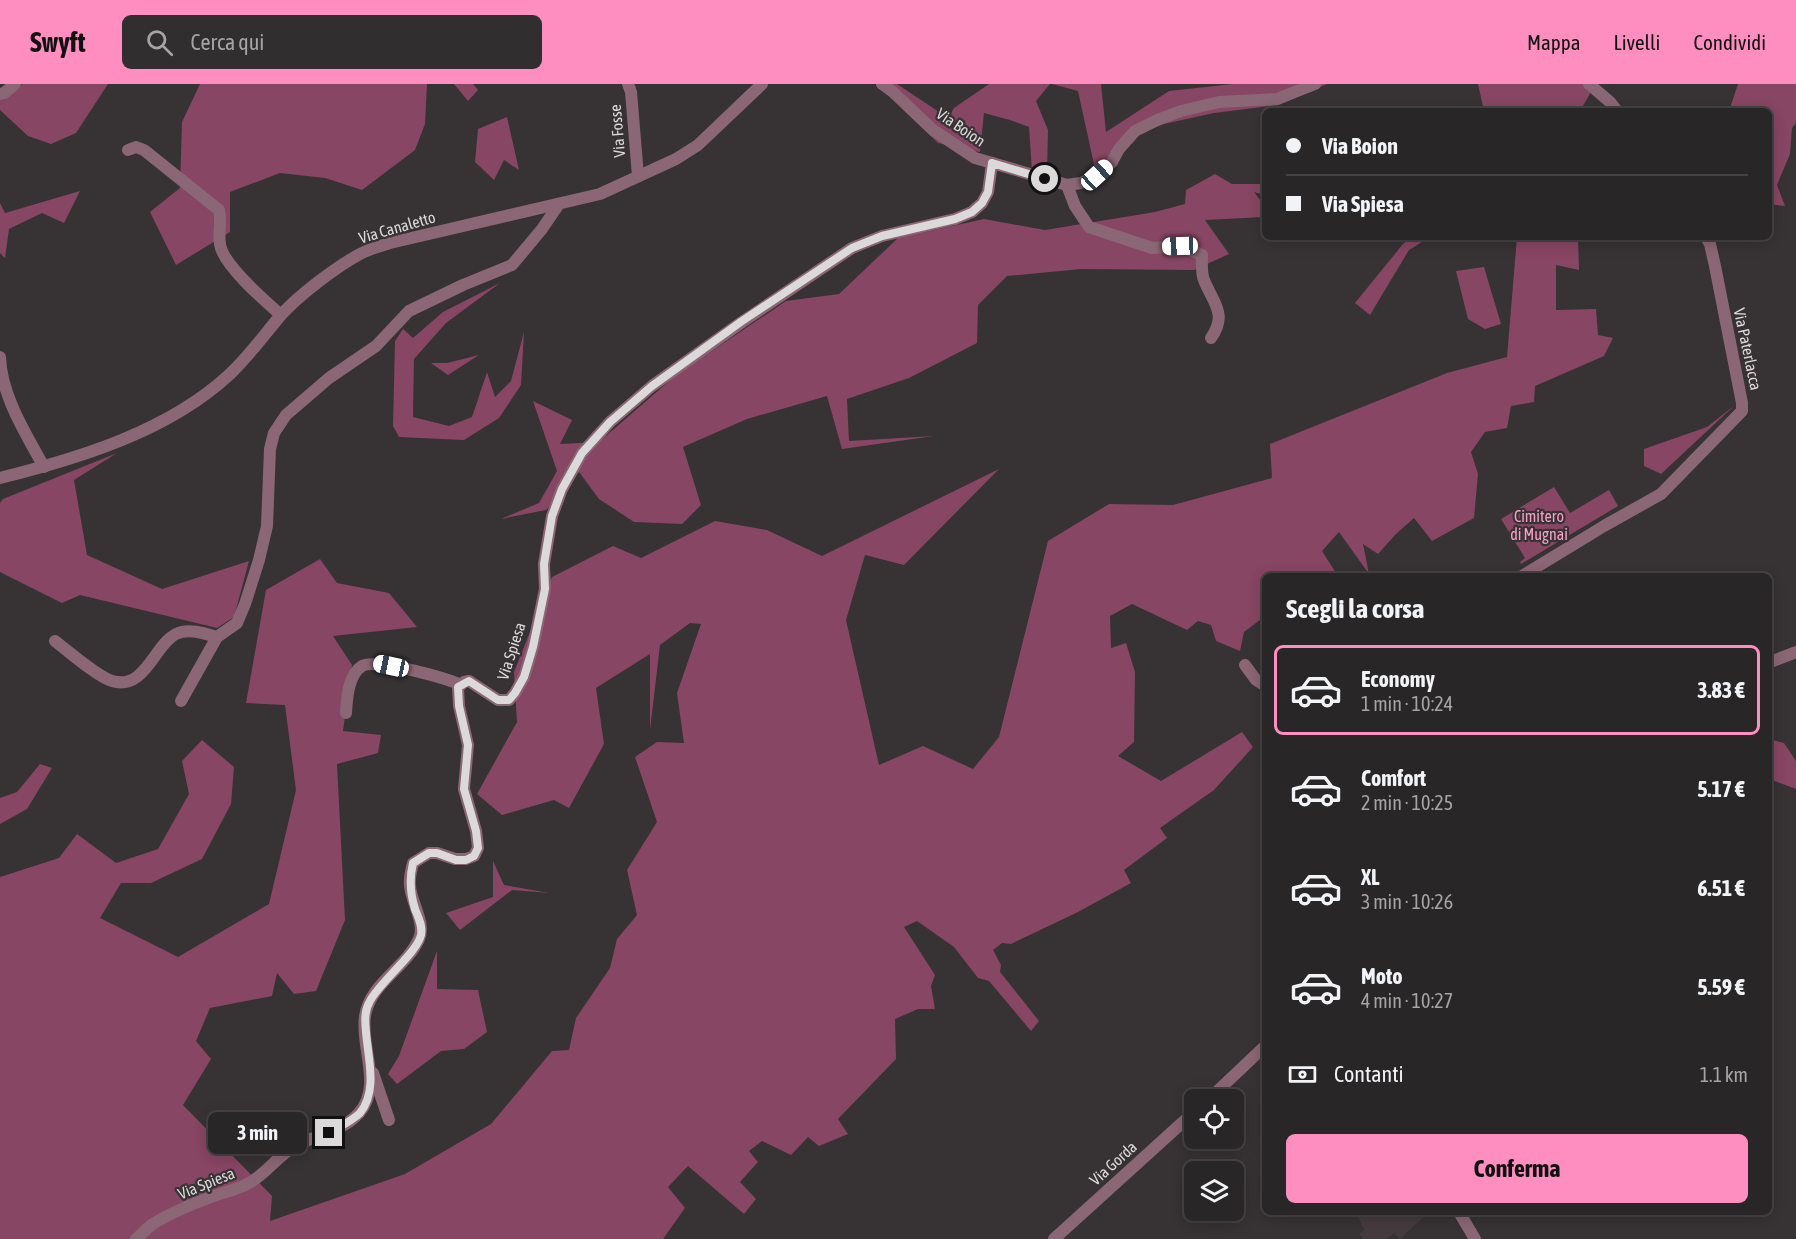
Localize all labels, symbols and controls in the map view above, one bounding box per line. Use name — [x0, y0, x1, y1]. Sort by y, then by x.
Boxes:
search box — [122, 15, 542, 69]
text: Swyft — [30, 26, 86, 58]
icon: search — [143, 26, 176, 59]
text: Cerca qui — [191, 29, 264, 55]
text: Mappa — [1527, 30, 1581, 54]
text: Livelli — [1614, 30, 1660, 54]
text: Condividi — [1693, 30, 1766, 54]
street label: Via Fosse — [606, 104, 628, 158]
street label: Via Boion — [933, 104, 989, 150]
text: Via Boion — [1322, 133, 1398, 159]
car — [1078, 156, 1116, 194]
route start — [1031, 165, 1058, 192]
text: Via Spiesa — [1322, 191, 1404, 217]
street label: Via Canaletto — [357, 207, 437, 247]
car — [1162, 236, 1198, 256]
street label: Via Paterlacca — [1731, 306, 1765, 392]
park label: Cimitero di Mugnai — [1510, 507, 1568, 544]
text: Scegli la corsa — [1286, 593, 1424, 624]
street label: Via Spiesa — [493, 620, 530, 682]
car — [372, 653, 410, 679]
icon: car — [1289, 663, 1343, 717]
text: Economy — [1361, 666, 1435, 692]
text: 3.83 € — [1697, 677, 1745, 703]
text: 1 min · 10:24 — [1361, 692, 1453, 715]
icon: car — [1289, 762, 1343, 816]
text: Comfort — [1361, 765, 1426, 791]
text: 5.17 € — [1697, 776, 1745, 802]
text: 2 min · 10:25 — [1361, 791, 1453, 814]
icon: car — [1289, 861, 1343, 915]
text: XL — [1361, 864, 1379, 890]
text: 6.51 € — [1697, 875, 1745, 901]
text: 3 min · 10:26 — [1361, 890, 1453, 913]
icon: car — [1289, 960, 1343, 1014]
text: Moto — [1361, 963, 1403, 989]
text: 5.59 € — [1697, 974, 1745, 1000]
text: 4 min · 10:27 — [1361, 989, 1453, 1012]
icon: cash — [1286, 1058, 1319, 1091]
text: Contanti — [1334, 1061, 1404, 1087]
text: 1.1 km — [1700, 1063, 1748, 1086]
map controls — [1184, 1089, 1244, 1221]
button: locate — [1184, 1089, 1244, 1149]
callout: 3 min — [209, 1112, 308, 1154]
route end — [315, 1119, 342, 1146]
text: 3 min — [237, 1121, 278, 1144]
button: Conferma — [1286, 1134, 1748, 1203]
street label: Via Gorda — [1086, 1137, 1140, 1189]
button: layers — [1184, 1161, 1244, 1221]
street label: Via Spiesa — [175, 1164, 237, 1203]

